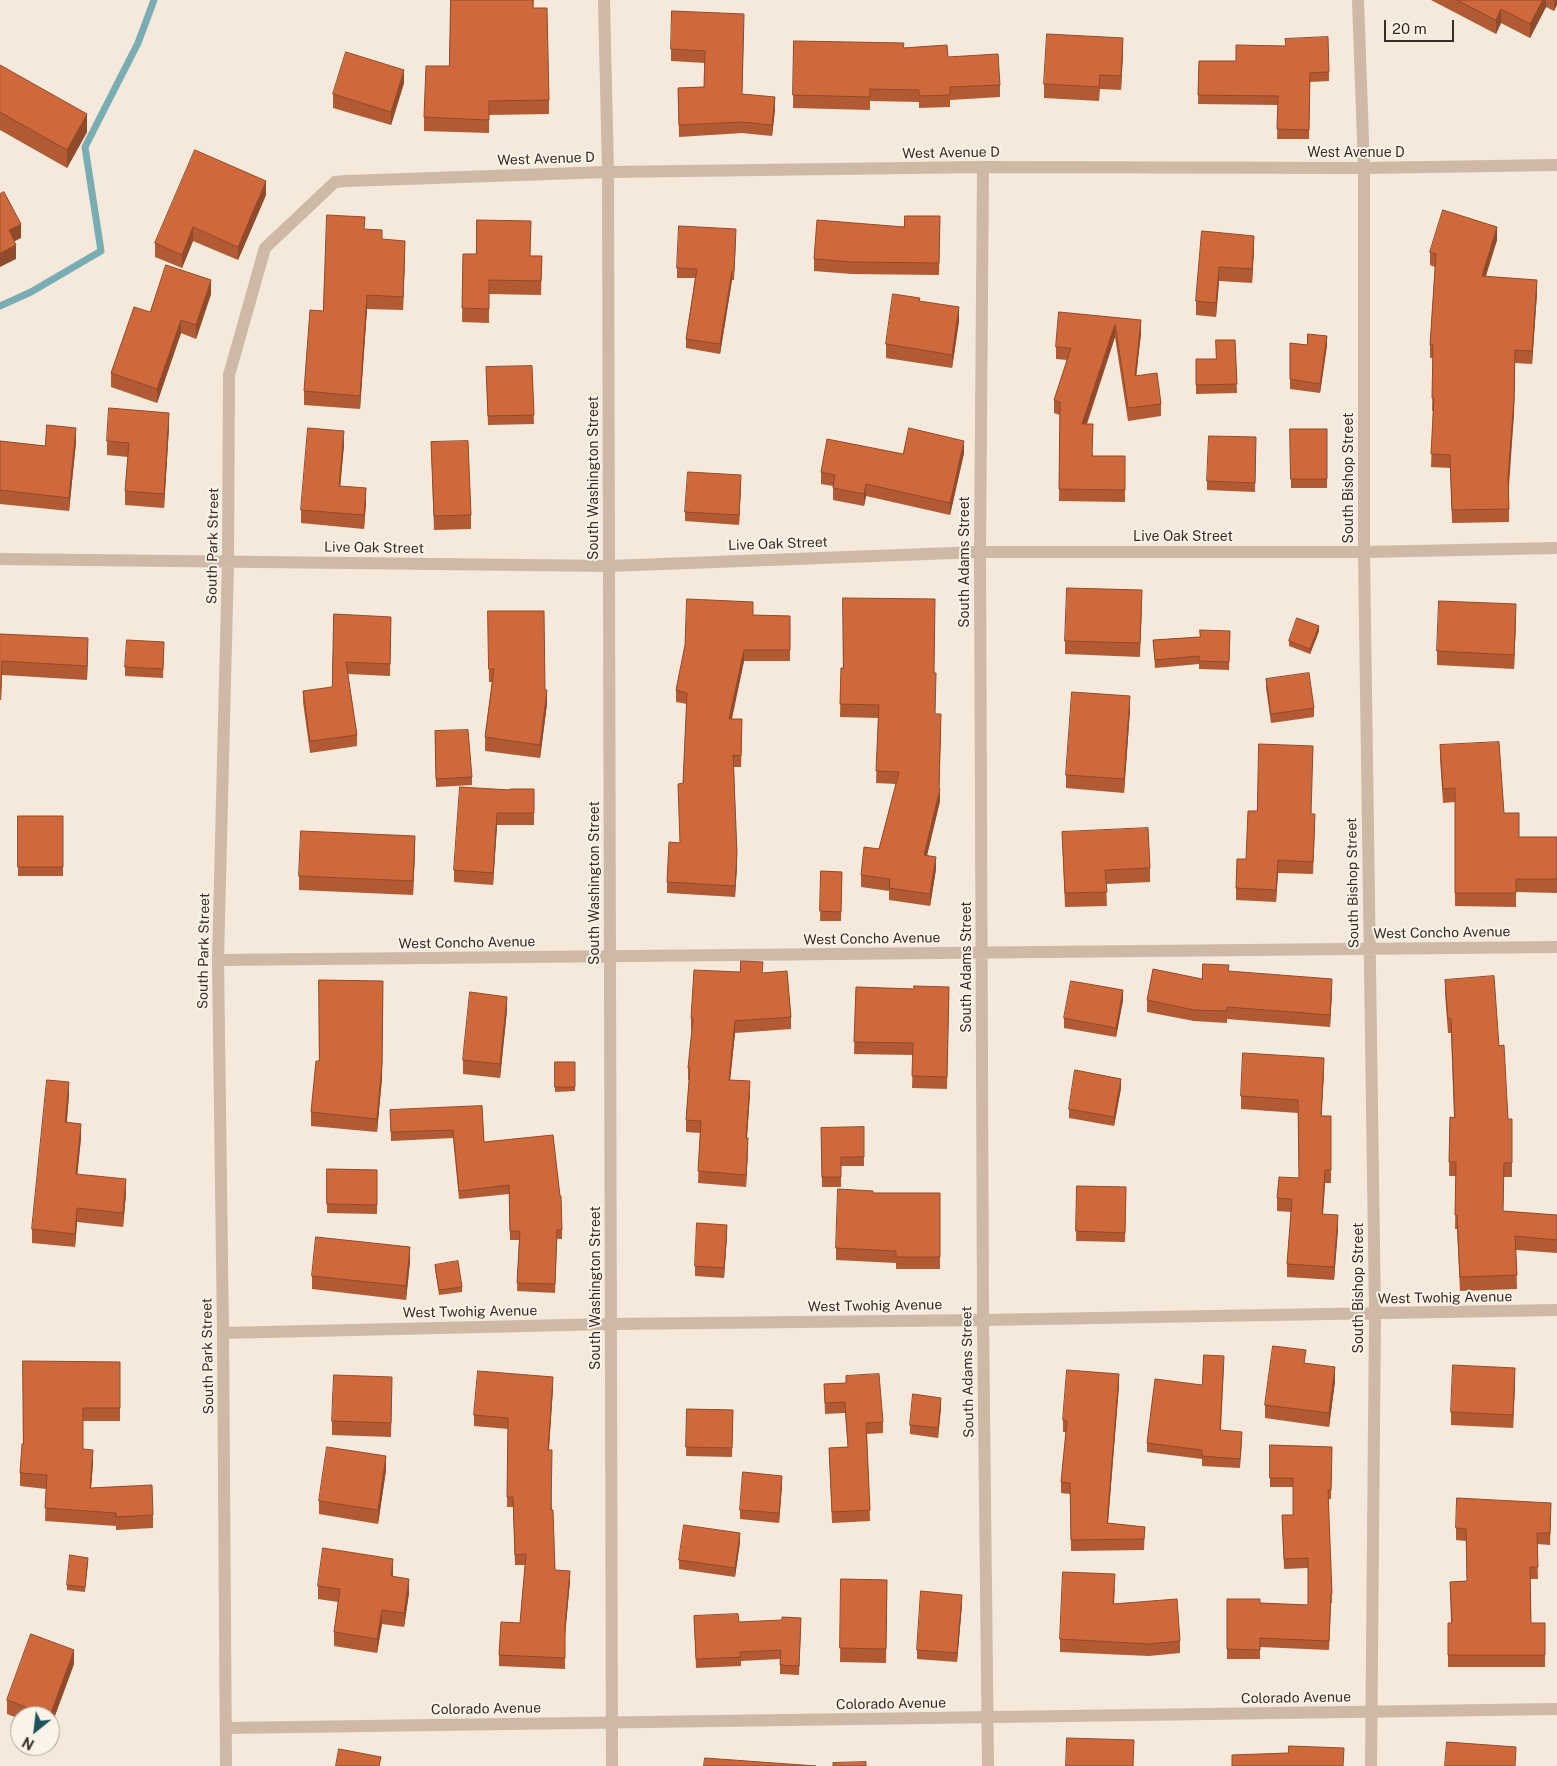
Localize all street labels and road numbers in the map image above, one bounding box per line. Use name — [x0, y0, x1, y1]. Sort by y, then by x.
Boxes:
street label: West Avenue D — [902, 144, 1000, 162]
street label: West Avenue D — [1307, 145, 1405, 161]
street label: West Avenue D — [497, 149, 595, 169]
street label: South Washington Street — [586, 396, 602, 560]
street label: South Bishop Street — [1341, 413, 1357, 543]
street label: South Park Street — [204, 488, 222, 604]
street label: South Adams Street — [957, 496, 973, 628]
street label: Live Oak Street — [1133, 529, 1233, 545]
street label: Live Oak Street — [728, 534, 828, 554]
street label: Live Oak Street — [324, 539, 424, 557]
street label: South Washington Street — [587, 801, 603, 965]
street label: South Bishop Street — [1343, 817, 1363, 949]
street label: South Park Street — [195, 893, 213, 1009]
street label: South Adams Street — [959, 901, 975, 1033]
street label: West Concho Avenue — [1373, 923, 1511, 943]
street label: West Concho Avenue — [803, 929, 941, 949]
street label: West Concho Avenue — [398, 933, 536, 953]
street label: South Washington Street — [588, 1206, 604, 1370]
street label: South Bishop Street — [1351, 1223, 1367, 1353]
street label: West Twohig Avenue — [1378, 1288, 1512, 1308]
street label: West Twohig Avenue — [808, 1296, 942, 1316]
street label: South Park Street — [199, 1298, 217, 1414]
street label: West Twohig Avenue — [403, 1302, 537, 1322]
street label: South Adams Street — [958, 1306, 978, 1438]
street label: Colorado Avenue — [1241, 1689, 1351, 1707]
street label: Colorado Avenue — [836, 1695, 946, 1713]
street label: Colorado Avenue — [431, 1700, 541, 1718]

